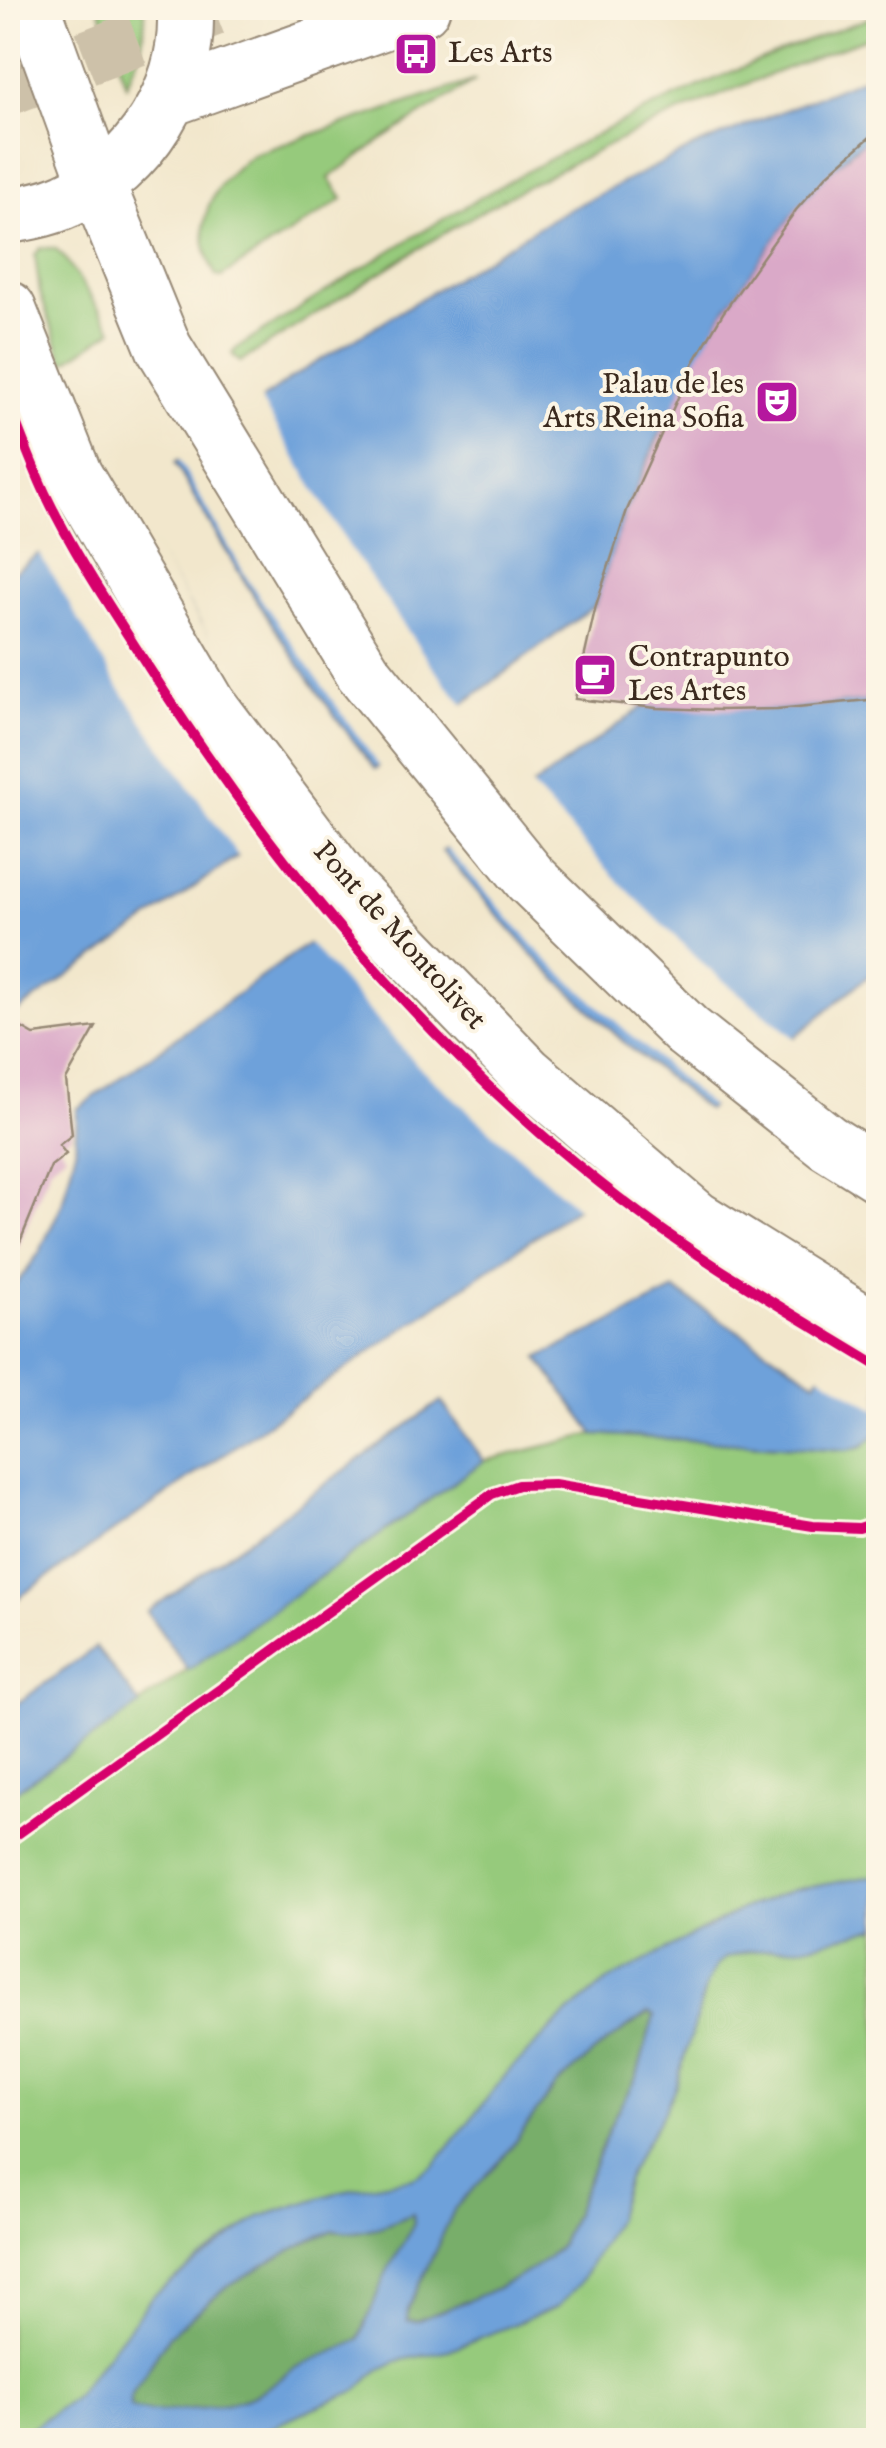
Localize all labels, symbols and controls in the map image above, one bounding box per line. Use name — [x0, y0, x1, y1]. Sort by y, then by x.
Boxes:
bus stop icon: Les Arts — [393, 31, 439, 77]
place label: Les Arts — [448, 35, 553, 73]
place label: Palau de les Arts Reina Sofia — [542, 366, 744, 438]
theatre icon: Palau de les Arts Reina Sofia — [754, 379, 800, 425]
place label: Contrapunto Les Artes — [628, 639, 790, 711]
cafe icon: Contrapunto Les Artes — [572, 652, 618, 698]
street label: Pont de Montolivet — [304, 834, 494, 1038]

